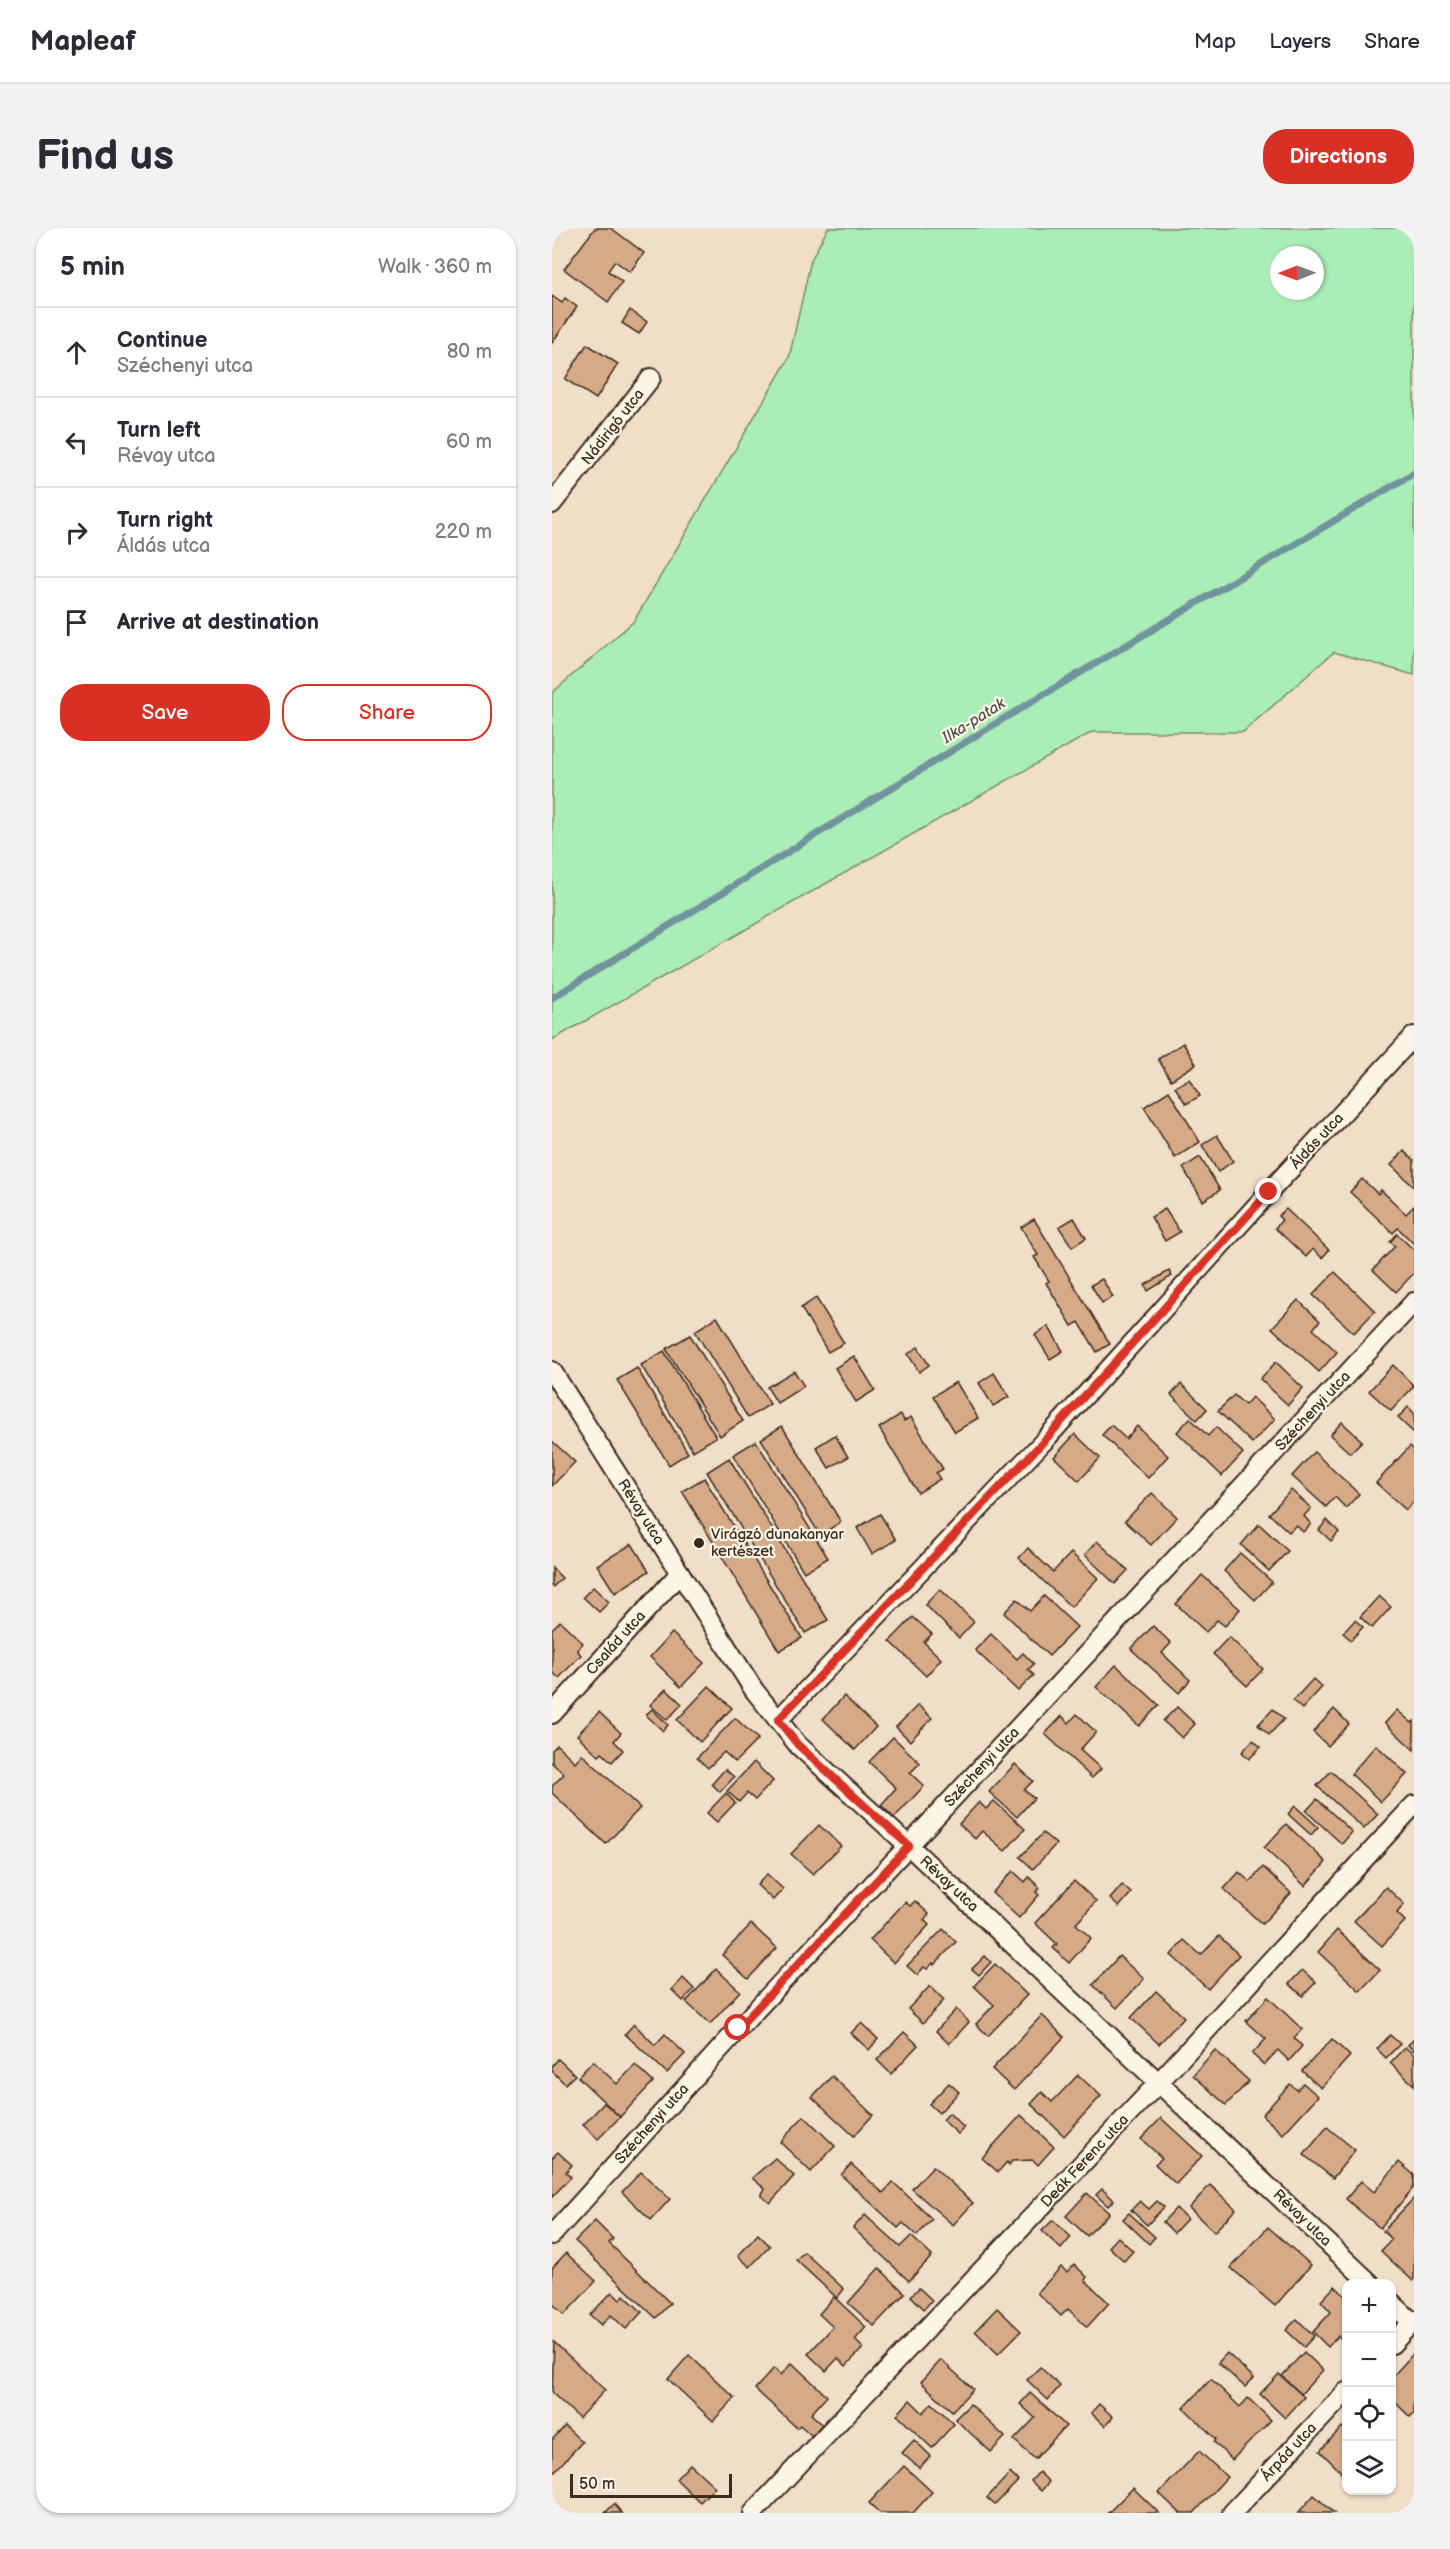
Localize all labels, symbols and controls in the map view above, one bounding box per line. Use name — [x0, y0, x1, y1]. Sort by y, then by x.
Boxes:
text: Mapleaf — [30, 25, 136, 58]
text: Map — [1194, 29, 1236, 54]
text: Layers — [1269, 29, 1331, 54]
text: Share — [1364, 29, 1420, 54]
button: Directions — [1263, 129, 1414, 184]
text: Find us — [36, 131, 174, 182]
north arrow — [1270, 246, 1324, 300]
text: 5 min — [60, 252, 125, 283]
text: Walk · 360 m — [378, 255, 492, 279]
text: Continue — [117, 327, 207, 354]
icon: ahead — [60, 336, 93, 369]
text: 80 m — [447, 340, 492, 364]
text: Széchenyi utca — [117, 354, 253, 378]
street label: Nádirigó utca — [577, 385, 649, 469]
text: Turn left — [117, 417, 201, 444]
icon: left — [60, 426, 93, 459]
text: 60 m — [446, 430, 492, 454]
text: Révay utca — [117, 444, 216, 468]
text: Turn right — [117, 507, 213, 534]
icon: right — [60, 516, 93, 549]
text: 220 m — [435, 520, 492, 544]
text: Áldás utca — [117, 534, 210, 558]
icon: arrive — [60, 606, 93, 639]
text: Arrive at destination — [117, 609, 319, 636]
button: Save — [60, 684, 270, 741]
button: Share — [282, 684, 492, 741]
water label: Ilka-patak — [938, 694, 1010, 748]
street label: Áldás utca — [1286, 1109, 1348, 1173]
route end — [1255, 1178, 1281, 1204]
street label: Széchenyi utca — [1271, 1367, 1355, 1455]
street label: Révay utca — [613, 1476, 669, 1548]
place label: Virágzó dunakanyar kertészet — [711, 1525, 844, 1561]
marker: Virágzó dunakanyar kertészet — [692, 1536, 706, 1550]
street label: Család utca — [582, 1607, 650, 1679]
street label: Széchenyi utca — [940, 1723, 1024, 1811]
street label: Révay utca — [915, 1852, 983, 1916]
route start — [724, 2014, 750, 2040]
street label: Széchenyi utca — [611, 2080, 693, 2168]
street label: Deák Ferenc utca — [1037, 2110, 1133, 2212]
street label: Révay utca — [1269, 2185, 1335, 2251]
map controls — [1342, 2279, 1396, 2495]
button: + — [1342, 2279, 1396, 2333]
button: − — [1342, 2333, 1396, 2387]
button: locate — [1342, 2387, 1396, 2441]
street label: Árpád utca — [1257, 2419, 1321, 2485]
button: layers — [1342, 2441, 1396, 2495]
scale bar — [570, 2471, 732, 2498]
text: 50 m — [579, 2475, 615, 2494]

